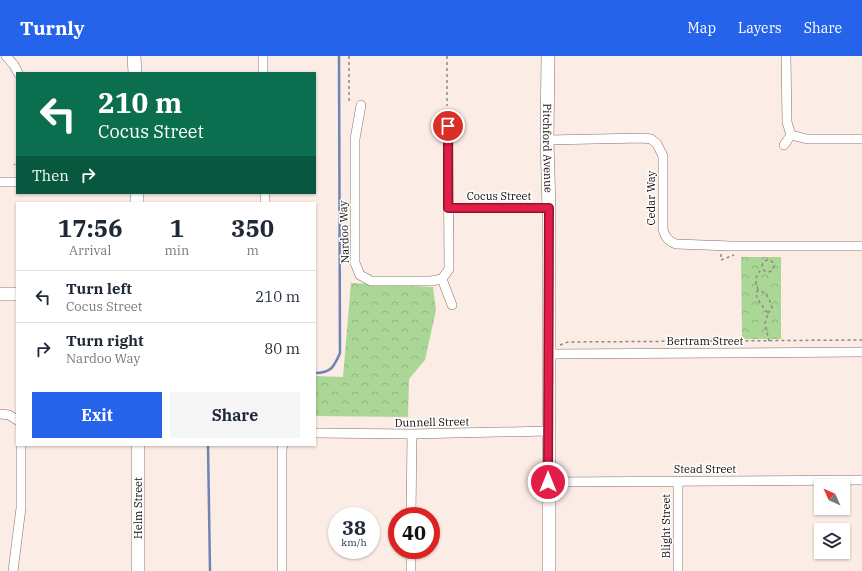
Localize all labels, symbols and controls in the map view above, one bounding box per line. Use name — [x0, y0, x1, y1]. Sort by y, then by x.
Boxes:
text: Turnly — [20, 16, 85, 40]
text: Map — [688, 19, 716, 37]
text: Layers — [738, 19, 782, 37]
text: Share — [804, 19, 842, 37]
text: 210 m — [98, 84, 182, 121]
icon: left — [32, 88, 84, 140]
street label: Pitchford Avenue — [540, 103, 556, 193]
pin — [431, 109, 465, 143]
icon: arrive — [437, 115, 459, 137]
text: Cocus Street — [98, 120, 204, 143]
icon: right — [77, 164, 99, 186]
text: Then — [32, 166, 69, 185]
street label: Cedar Way — [644, 170, 658, 225]
street label: Cocus Street — [467, 189, 531, 203]
street label: Nardoo Way — [336, 200, 352, 264]
text: 17:56 — [58, 212, 123, 244]
text: 1 — [170, 212, 184, 244]
text: 350 — [231, 212, 274, 244]
text: Arrival — [69, 242, 111, 259]
text: min — [164, 242, 189, 259]
text: m — [246, 242, 259, 259]
text: Turn left — [66, 279, 132, 298]
icon: left — [32, 286, 54, 308]
text: 210 m — [255, 287, 300, 306]
text: Cocus Street — [66, 298, 142, 315]
text: Turn right — [66, 331, 144, 350]
street label: Bertram Street — [667, 334, 744, 348]
icon: right — [32, 338, 54, 360]
text: 80 m — [264, 339, 300, 358]
text: Nardoo Way — [66, 350, 140, 367]
button: Exit — [32, 392, 162, 438]
button: Share — [170, 392, 300, 438]
street label: Dunnell Street — [395, 414, 470, 430]
position arrow — [527, 461, 569, 503]
street label: Stead Street — [674, 462, 736, 476]
street label: Helm Street — [131, 477, 145, 539]
north arrow — [814, 479, 850, 515]
map controls — [814, 479, 850, 559]
street label: Blight Street — [659, 494, 673, 558]
speed limit sign: 40 — [388, 507, 440, 559]
text: 38 — [342, 514, 366, 541]
button: layers — [814, 523, 850, 559]
text: km/h — [341, 536, 367, 549]

